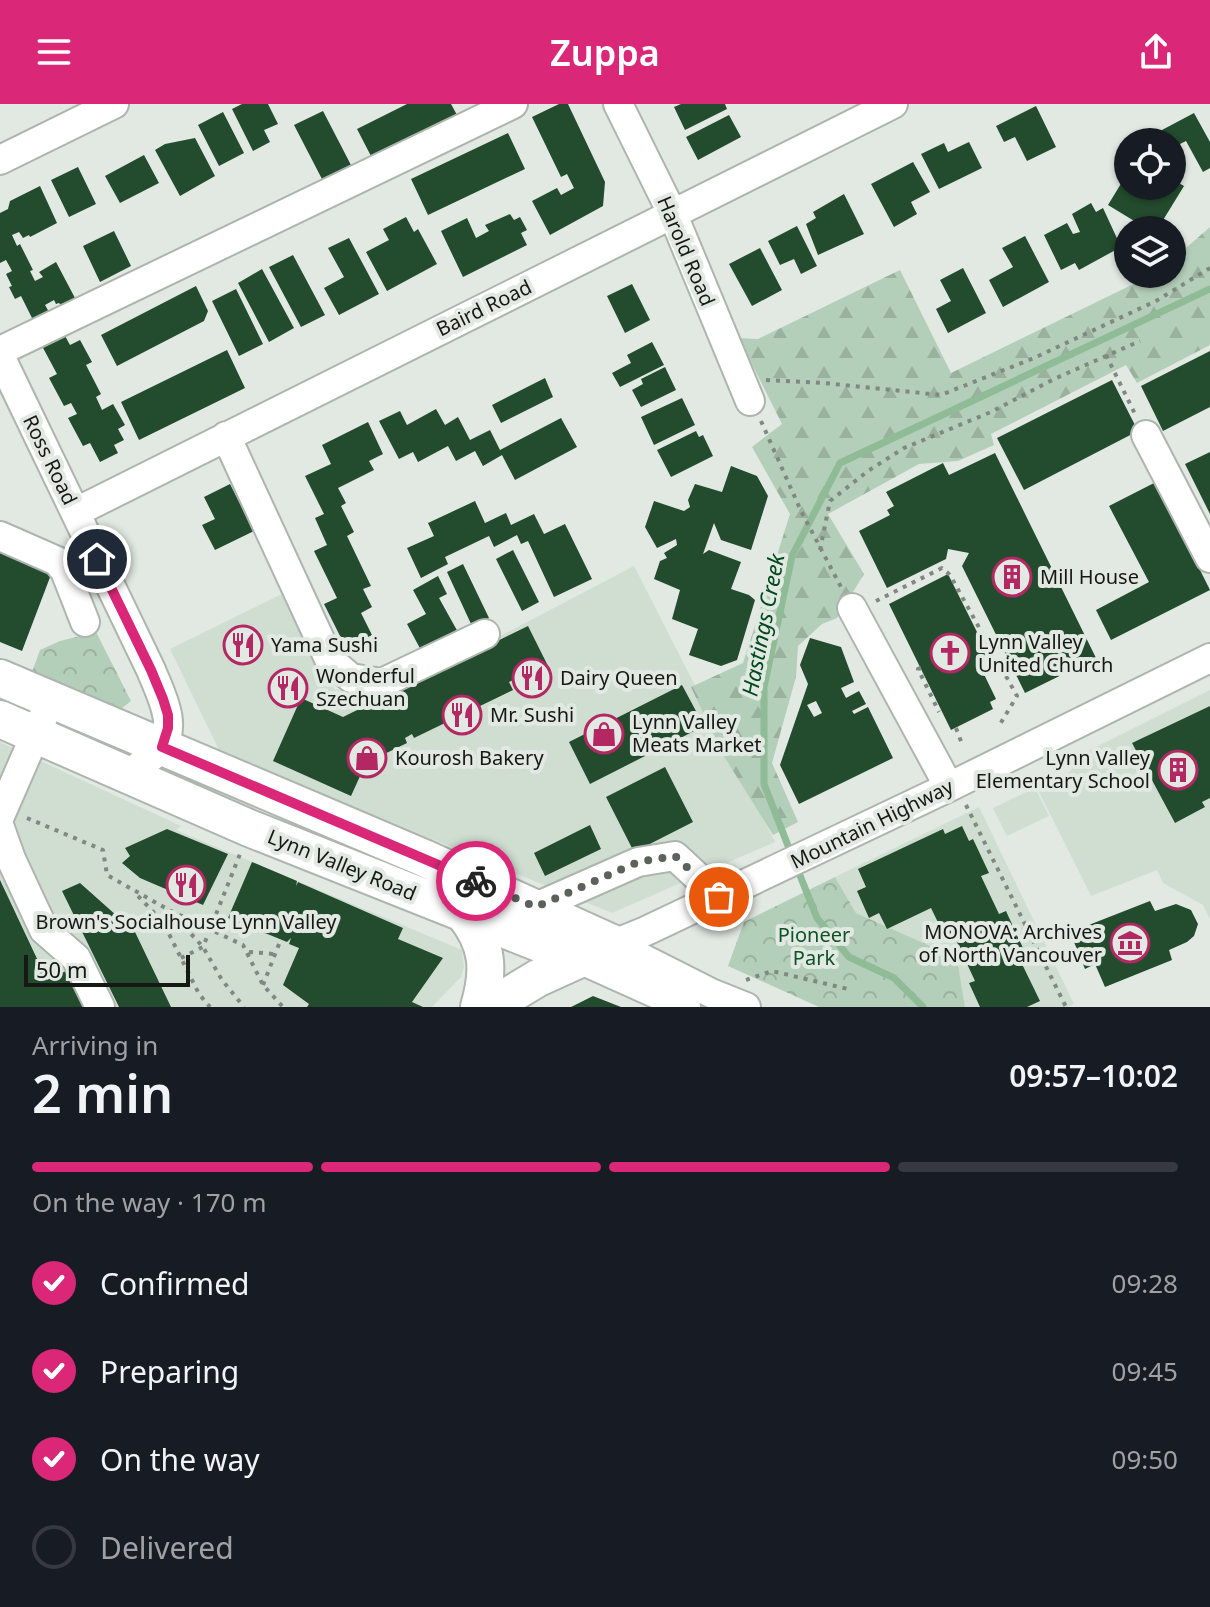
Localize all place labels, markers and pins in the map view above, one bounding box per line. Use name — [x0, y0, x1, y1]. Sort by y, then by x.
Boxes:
pin — [63, 525, 131, 593]
building icon: Mill House — [991, 556, 1033, 598]
place label: Mill House — [1040, 563, 1139, 590]
restaurant icon: Yama Sushi — [222, 624, 264, 666]
place label: Lynn Valley United Church — [978, 628, 1113, 678]
place label: Yama Sushi — [271, 631, 378, 658]
church icon: Lynn Valley United Church — [929, 632, 971, 674]
restaurant icon: Dairy Queen — [511, 657, 553, 699]
place label: Wonderful Szechuan — [316, 662, 415, 712]
place label: Dairy Queen — [560, 664, 678, 691]
restaurant icon: Wonderful Szechuan — [267, 667, 309, 709]
restaurant icon: Mr. Sushi — [441, 694, 483, 736]
place label: Mr. Sushi — [490, 701, 574, 728]
place label: Lynn Valley Meats Market — [632, 708, 761, 758]
shop icon: Lynn Valley Meats Market — [583, 713, 625, 755]
shop icon: Kourosh Bakery — [346, 737, 388, 779]
place label: Kourosh Bakery — [395, 744, 544, 771]
place label: Lynn Valley Elementary School — [976, 744, 1151, 794]
building icon: Lynn Valley Elementary School — [1157, 749, 1199, 791]
pin — [685, 863, 753, 931]
restaurant icon: Brown's Socialhouse Lynn Valley — [165, 864, 207, 906]
place label: Brown's Socialhouse Lynn Valley — [35, 908, 337, 935]
place label: MONOVA: Archives of North Vancouver — [919, 918, 1102, 968]
museum icon: MONOVA: Archives of North Vancouver — [1109, 922, 1151, 964]

